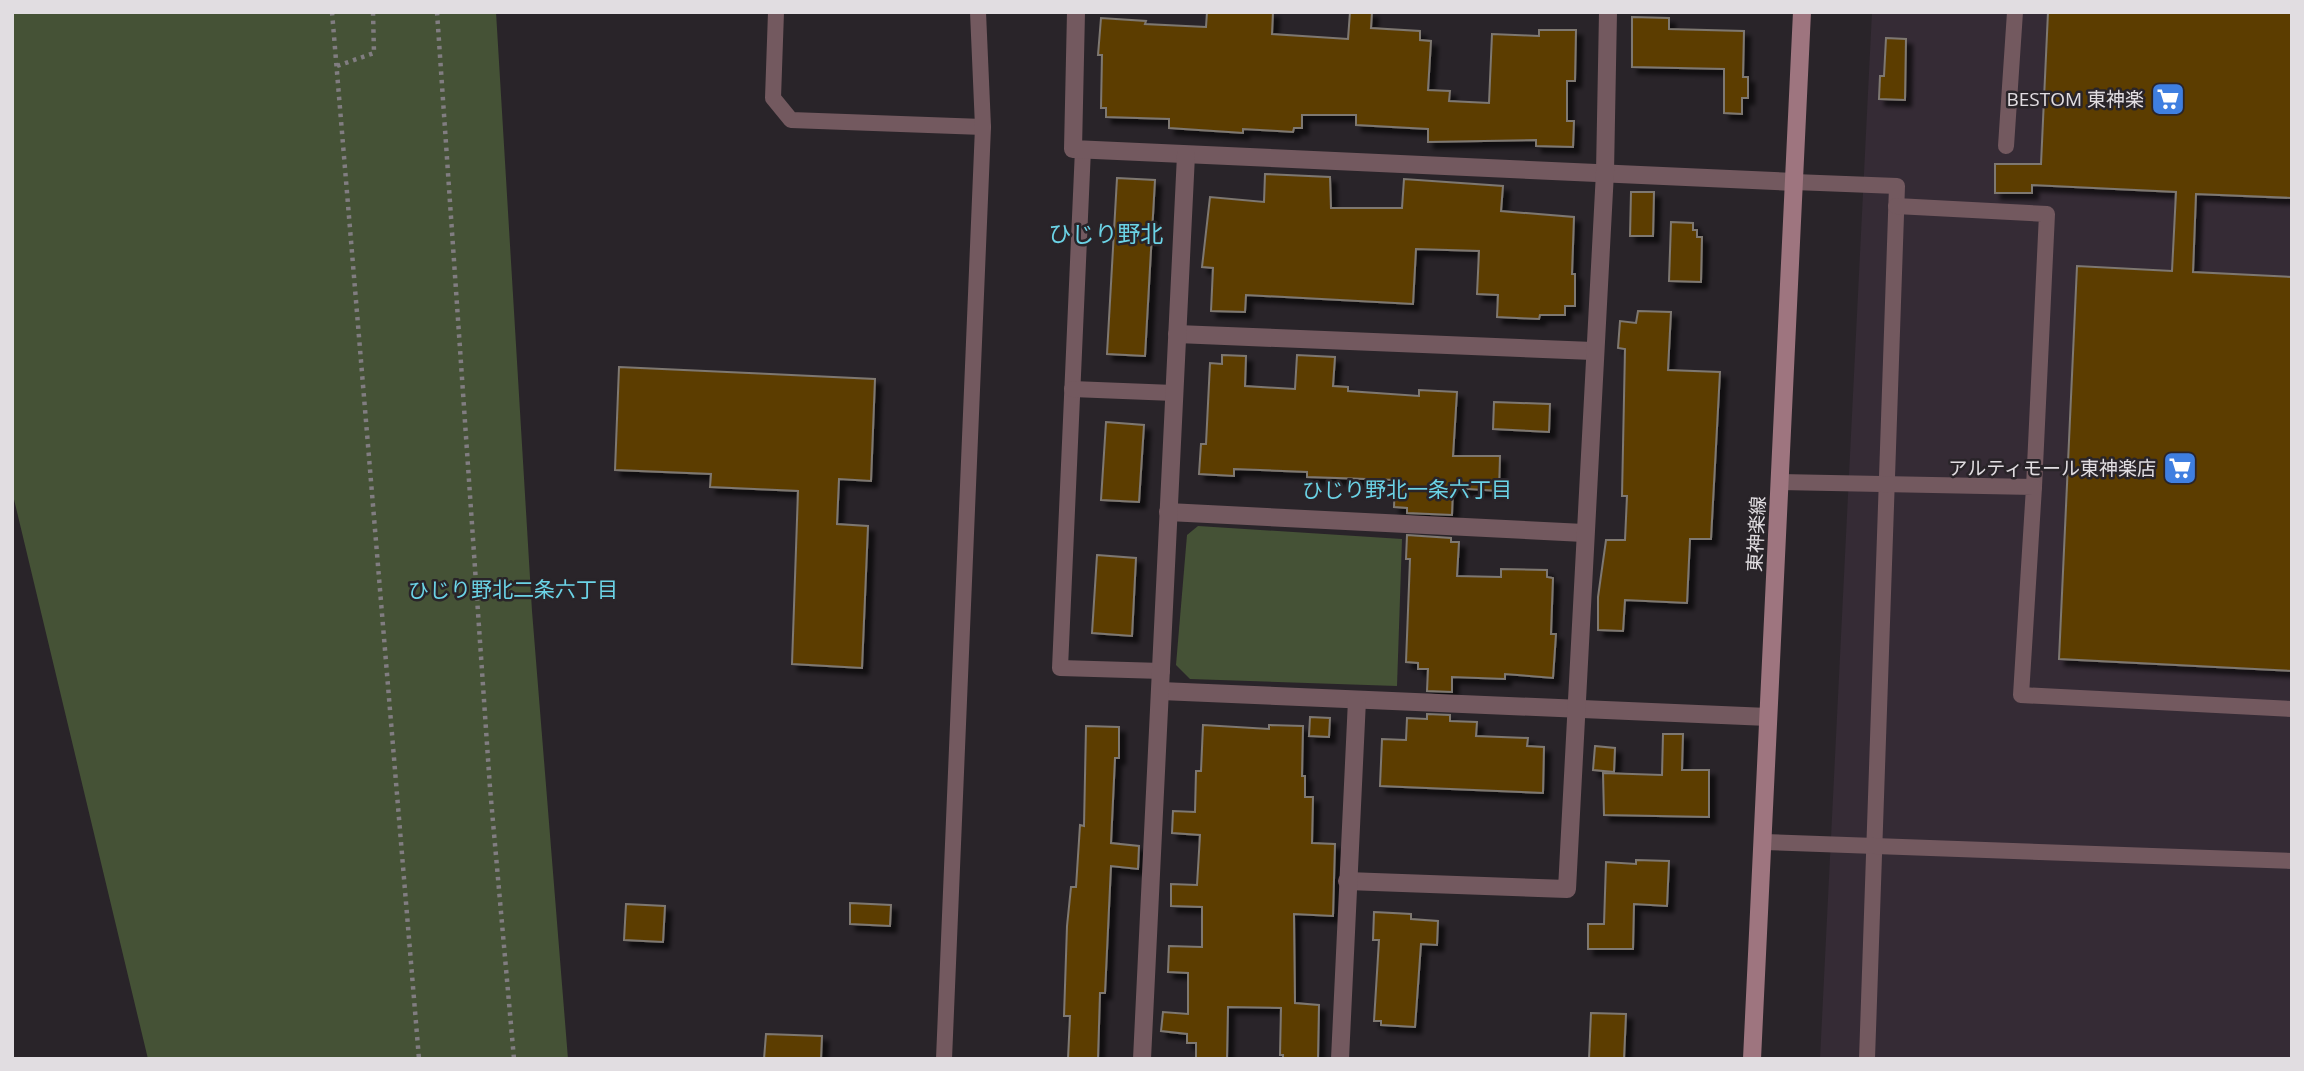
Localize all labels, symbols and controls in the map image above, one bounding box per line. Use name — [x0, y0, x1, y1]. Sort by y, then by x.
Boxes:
supermarket icon: BESTOM 東神楽 — [2149, 80, 2187, 118]
place label: BESTOM 東神楽 — [2006, 86, 2144, 112]
district label: ひじり野北 — [1049, 217, 1164, 249]
supermarket icon: アルティモール東神楽店 — [2161, 449, 2199, 487]
place label: アルティモール東神楽店 — [1948, 455, 2156, 481]
district label: ひじり野北一条六丁目 — [1302, 475, 1512, 503]
street label: 東神楽線 — [1741, 495, 1771, 573]
district label: ひじり野北二条六丁目 — [408, 575, 618, 603]

